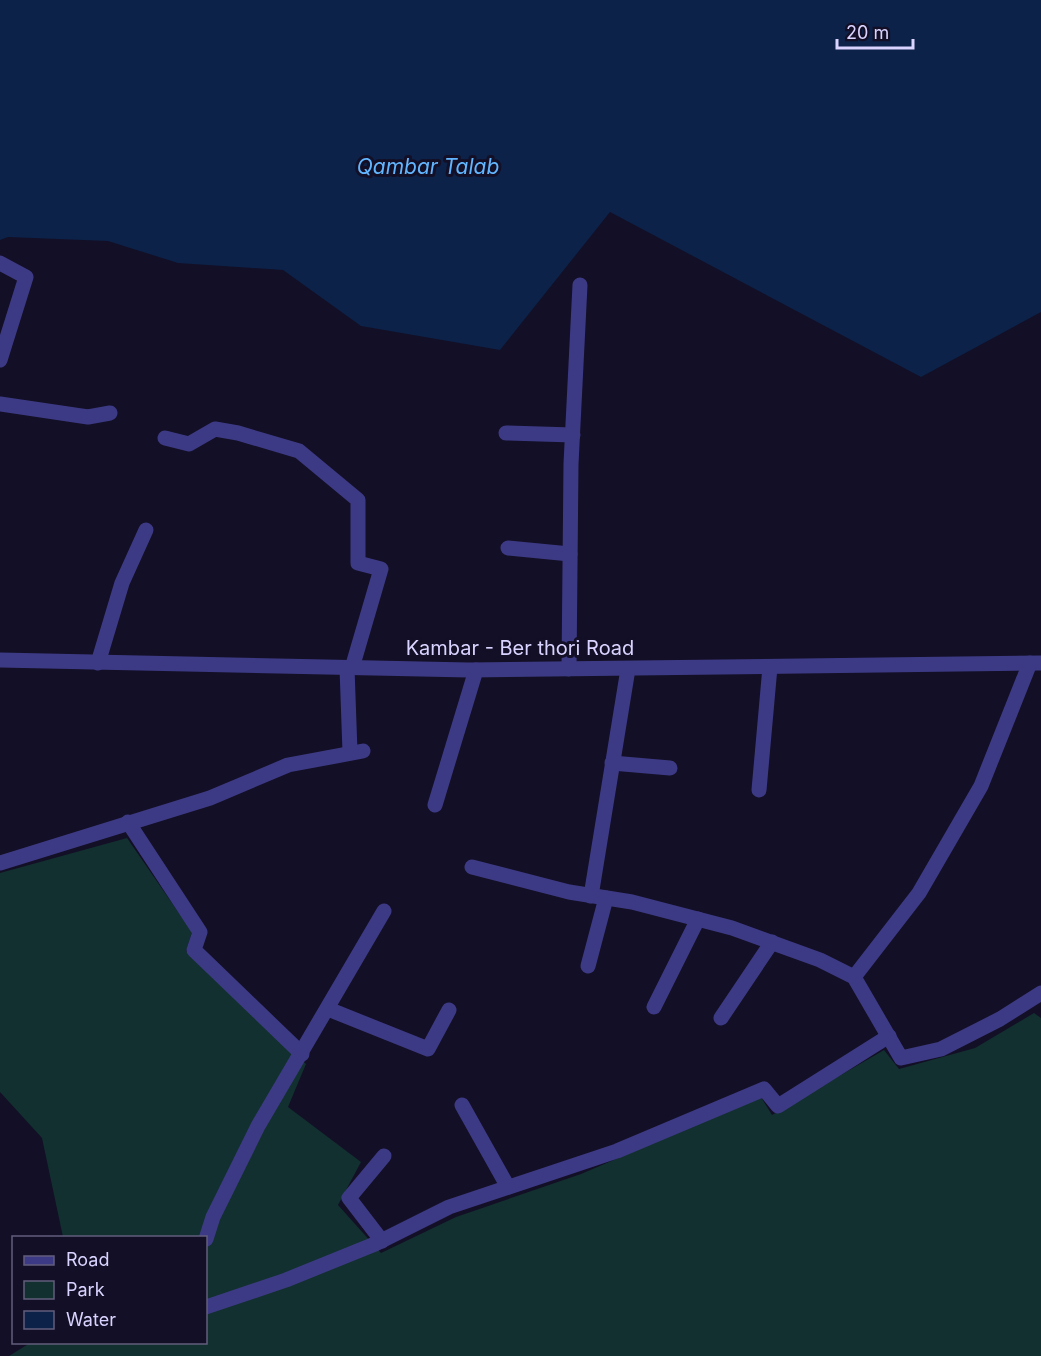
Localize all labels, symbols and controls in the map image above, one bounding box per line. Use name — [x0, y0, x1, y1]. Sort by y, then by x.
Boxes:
scale bar — [837, 12, 914, 50]
text: 20 m — [846, 22, 889, 43]
water label: Qambar Talab — [357, 154, 499, 179]
street label: Kambar - Ber thori Road — [406, 636, 634, 660]
legend — [12, 1236, 207, 1344]
text: Road — [66, 1249, 109, 1270]
text: Park — [66, 1279, 105, 1300]
text: Water — [66, 1309, 116, 1330]

